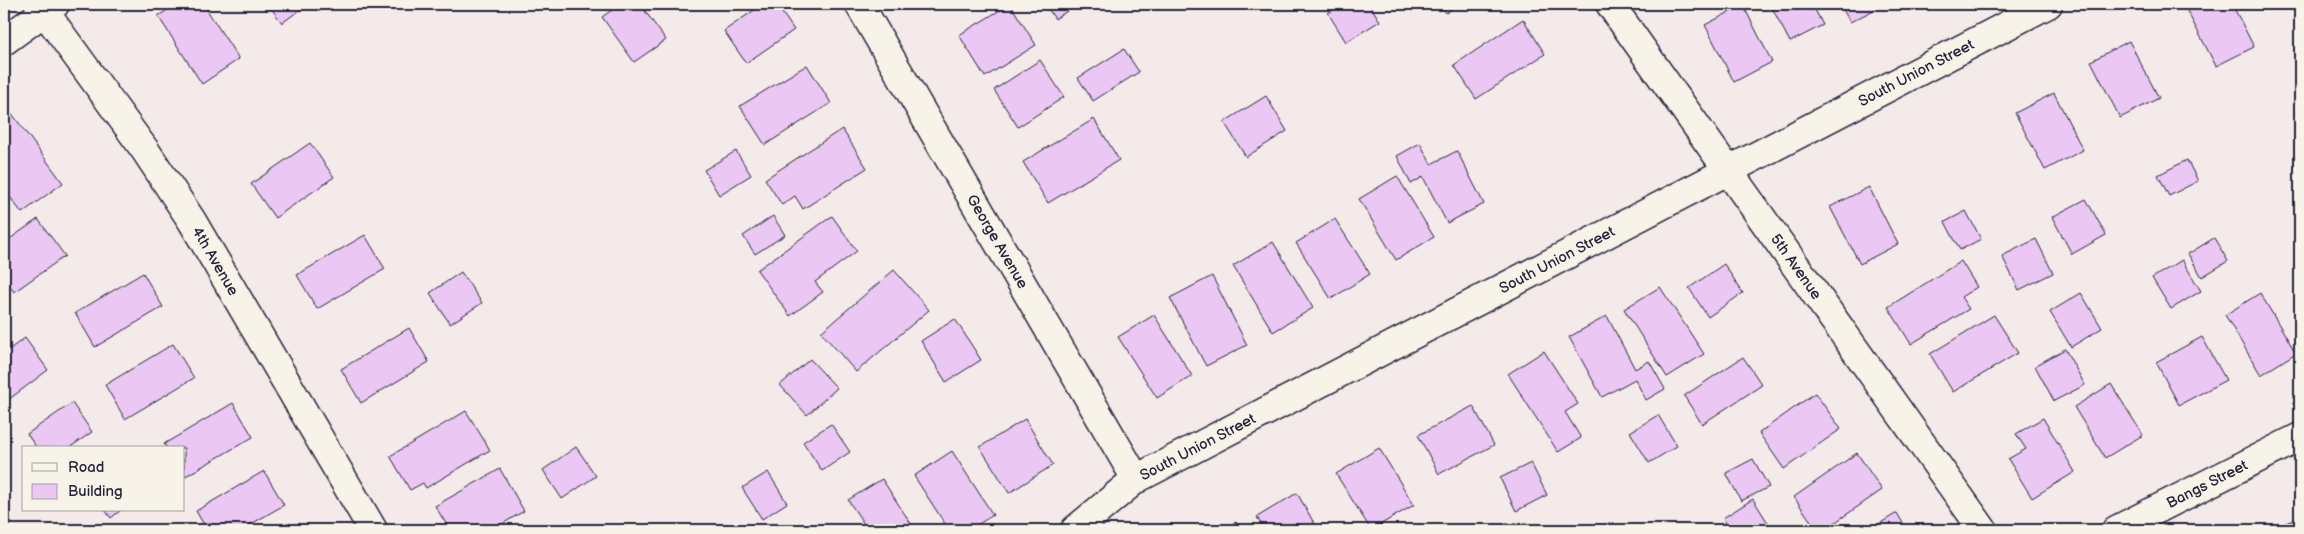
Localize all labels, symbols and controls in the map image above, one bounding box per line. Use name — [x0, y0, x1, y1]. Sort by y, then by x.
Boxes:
street label: South Union Street — [1855, 35, 1978, 111]
street label: George Avenue — [962, 191, 1032, 292]
street label: South Union Street — [1496, 222, 1618, 298]
street label: 4th Avenue — [188, 224, 243, 299]
street label: 5th Avenue — [1766, 230, 1826, 304]
street label: South Union Street — [1137, 409, 1259, 485]
legend — [22, 446, 185, 512]
street label: Bangs Street — [2164, 456, 2251, 513]
text: Road — [68, 458, 104, 477]
text: Building — [68, 482, 123, 501]

